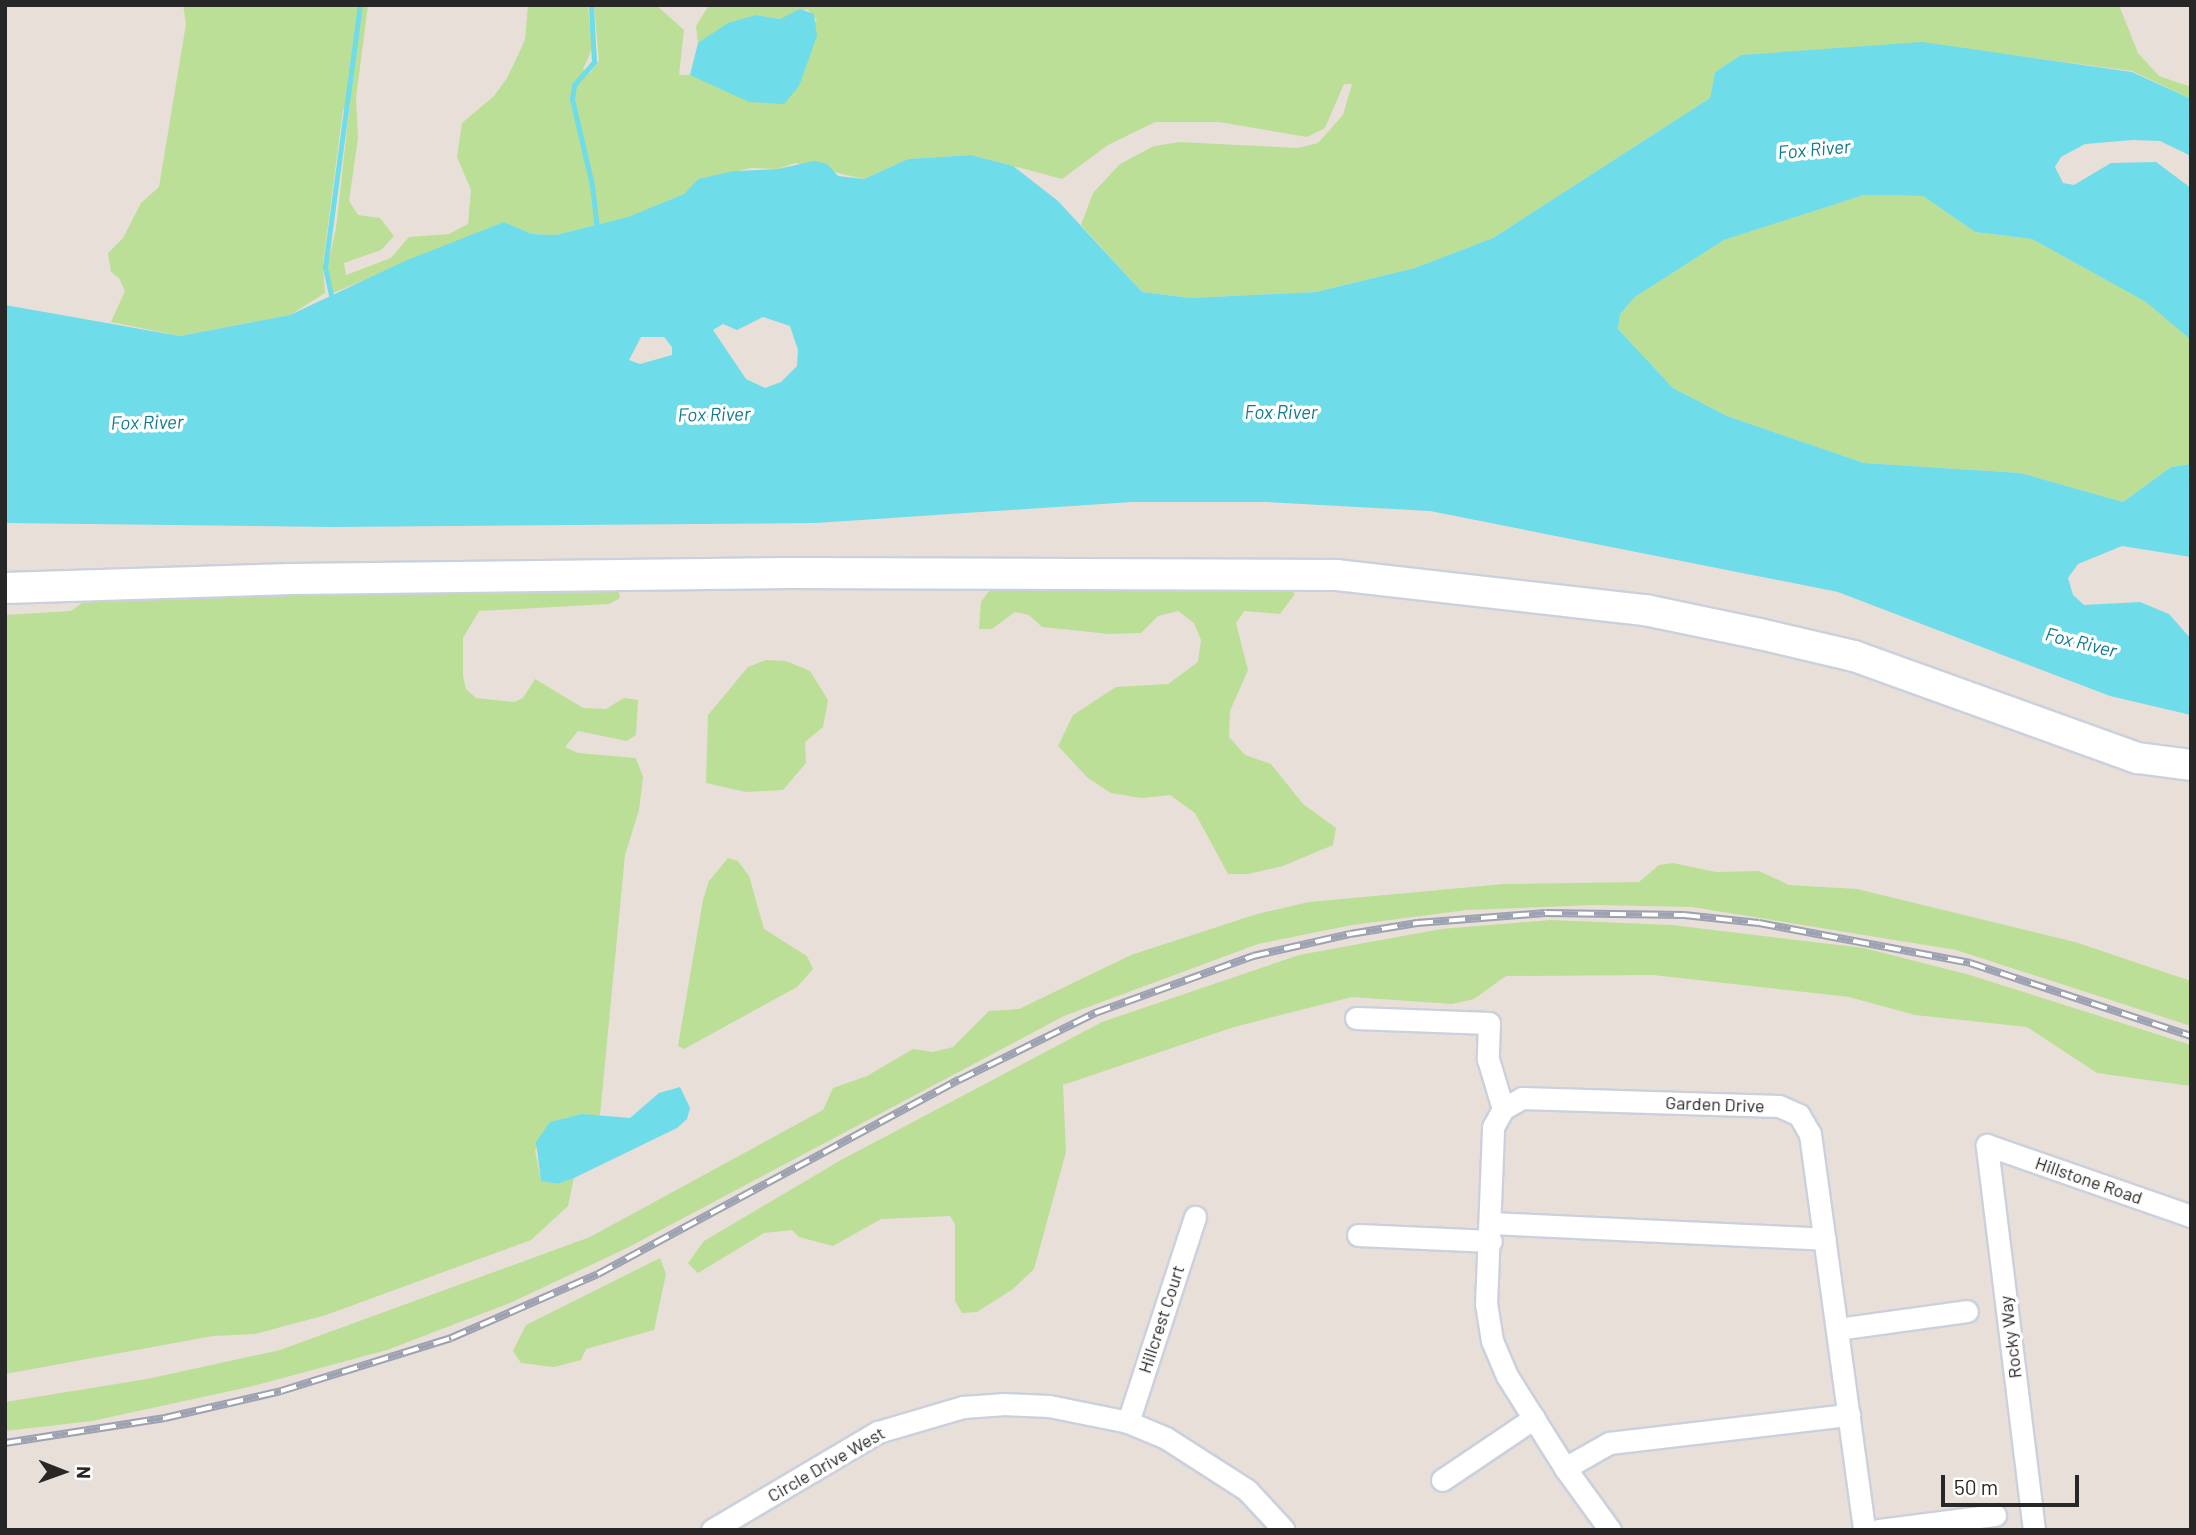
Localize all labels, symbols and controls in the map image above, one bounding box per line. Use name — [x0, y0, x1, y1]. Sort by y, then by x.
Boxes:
water label: Fox River — [1777, 134, 1851, 164]
water label: Fox River — [1245, 401, 1317, 423]
water label: Fox River — [677, 402, 751, 426]
water label: Fox River — [110, 410, 184, 434]
water label: Fox River — [2043, 622, 2119, 662]
street label: Garden Drive — [1665, 1091, 1765, 1117]
street label: Hillstone Road — [2033, 1152, 2145, 1208]
street label: Hillcrest Court — [1133, 1262, 1189, 1376]
street label: Rocky Way — [1994, 1294, 2026, 1380]
street label: Circle Drive West — [763, 1422, 889, 1506]
north arrow — [28, 1437, 98, 1507]
scale bar — [1944, 1462, 2082, 1506]
text: N — [73, 1466, 96, 1479]
text: 50 m — [1954, 1474, 1998, 1499]

